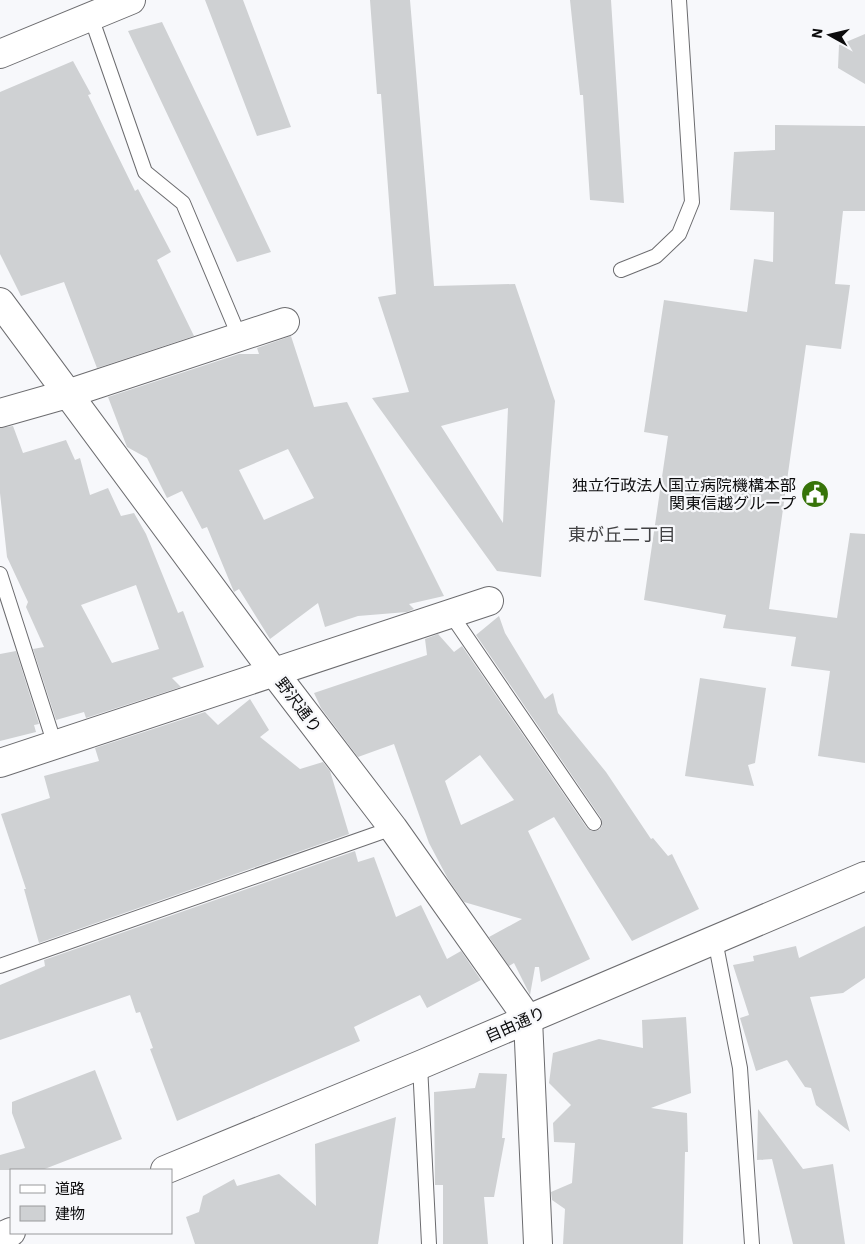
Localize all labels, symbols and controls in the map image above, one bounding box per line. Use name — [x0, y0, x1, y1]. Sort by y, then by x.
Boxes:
north arrow — [805, 10, 855, 60]
text: N — [808, 27, 827, 39]
place label: 独立行政法人国立病院機構本部 関東信越グループ — [572, 475, 796, 513]
public building icon: 独立行政法人国立病院機構本部 関東信越グループ — [800, 479, 830, 509]
district label: 東が丘二丁目 — [568, 523, 676, 546]
street label: 野沢通り — [272, 673, 326, 737]
street label: 自由通り — [482, 1002, 548, 1046]
legend — [10, 1169, 172, 1234]
text: 道路 — [55, 1179, 85, 1198]
text: 建物 — [55, 1204, 85, 1223]

